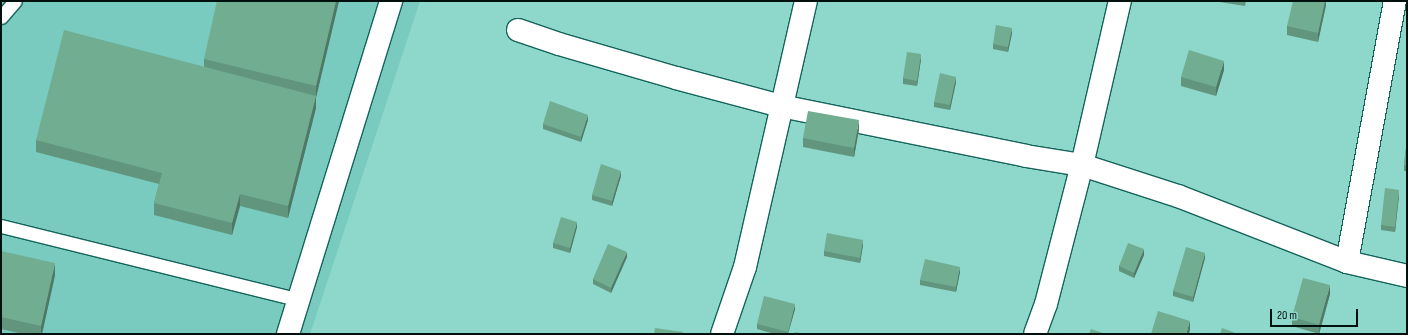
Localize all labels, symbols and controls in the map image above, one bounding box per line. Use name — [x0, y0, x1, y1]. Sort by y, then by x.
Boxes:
scale bar — [1272, 301, 1360, 327]
text: 20 m — [1277, 308, 1297, 323]

